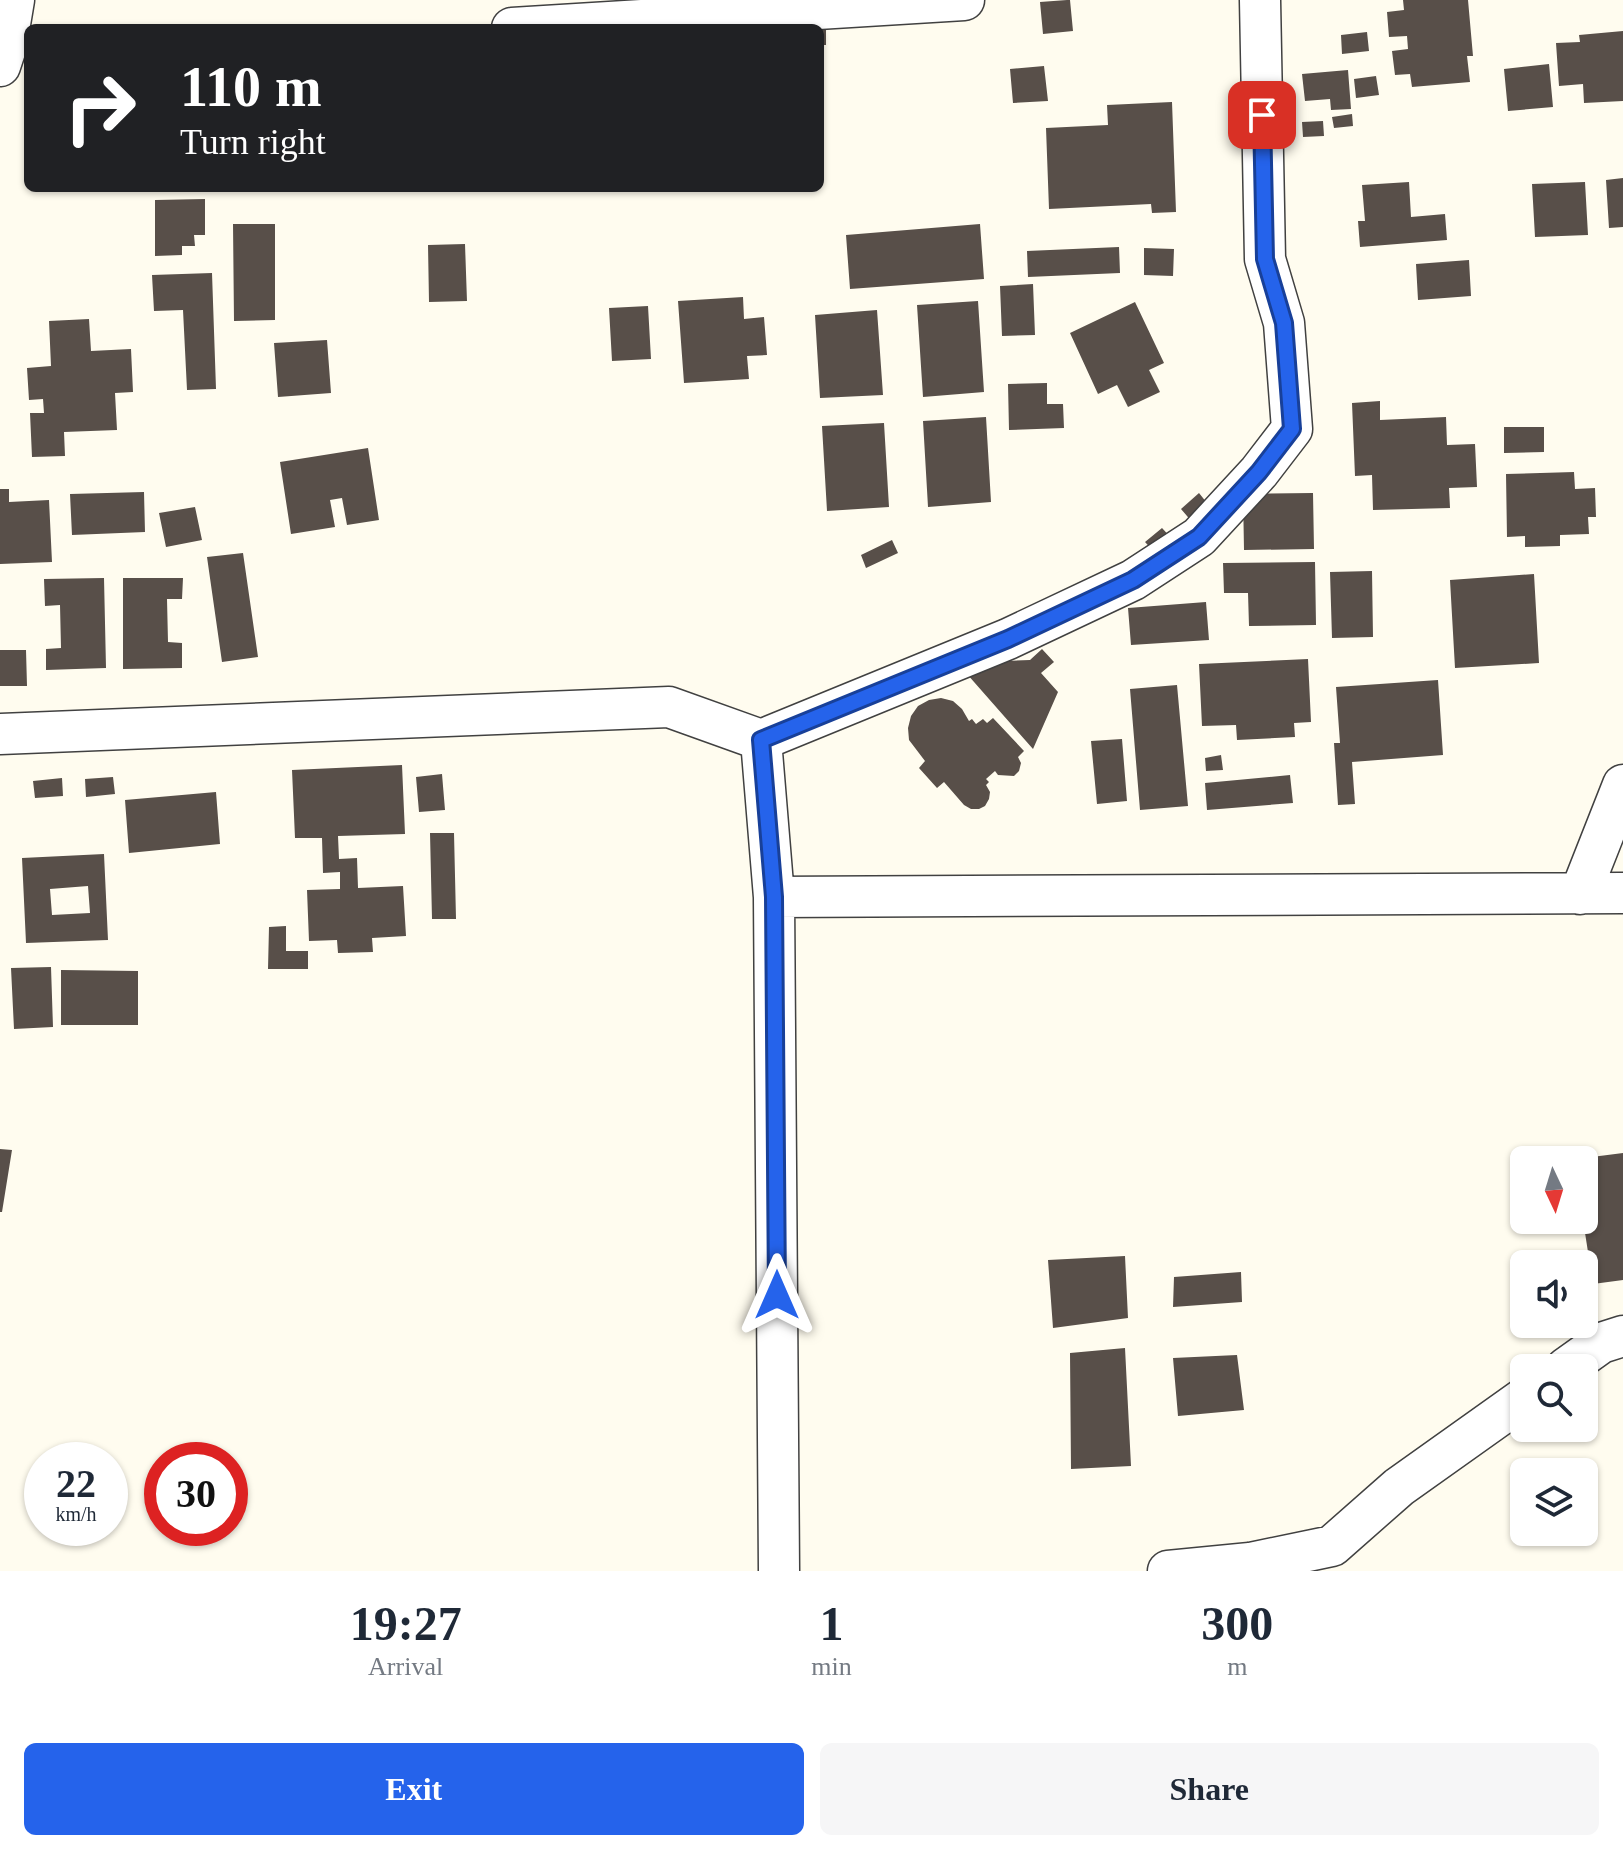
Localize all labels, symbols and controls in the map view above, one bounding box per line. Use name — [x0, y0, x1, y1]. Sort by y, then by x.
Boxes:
icon: right — [48, 56, 152, 160]
text: 110 m — [180, 56, 322, 118]
pin — [1228, 81, 1296, 149]
icon: arrive — [1240, 93, 1284, 137]
text: Turn right — [180, 122, 326, 162]
north arrow — [1510, 1146, 1598, 1234]
map controls — [1510, 1146, 1598, 1546]
button: sound — [1510, 1250, 1598, 1338]
position arrow — [735, 1253, 819, 1337]
button: search — [1510, 1354, 1598, 1442]
speed limit sign: 30 — [144, 1442, 248, 1546]
button: layers — [1510, 1458, 1598, 1546]
text: 22 — [56, 1461, 96, 1506]
text: km/h — [55, 1503, 97, 1525]
text: 19:27 — [350, 1597, 462, 1650]
text: 1 — [819, 1597, 843, 1650]
text: 300 — [1201, 1597, 1273, 1650]
text: Arrival — [368, 1652, 443, 1681]
text: min — [811, 1652, 852, 1681]
text: m — [1227, 1652, 1247, 1681]
button: Exit — [24, 1743, 804, 1835]
button: Share — [820, 1743, 1599, 1835]

